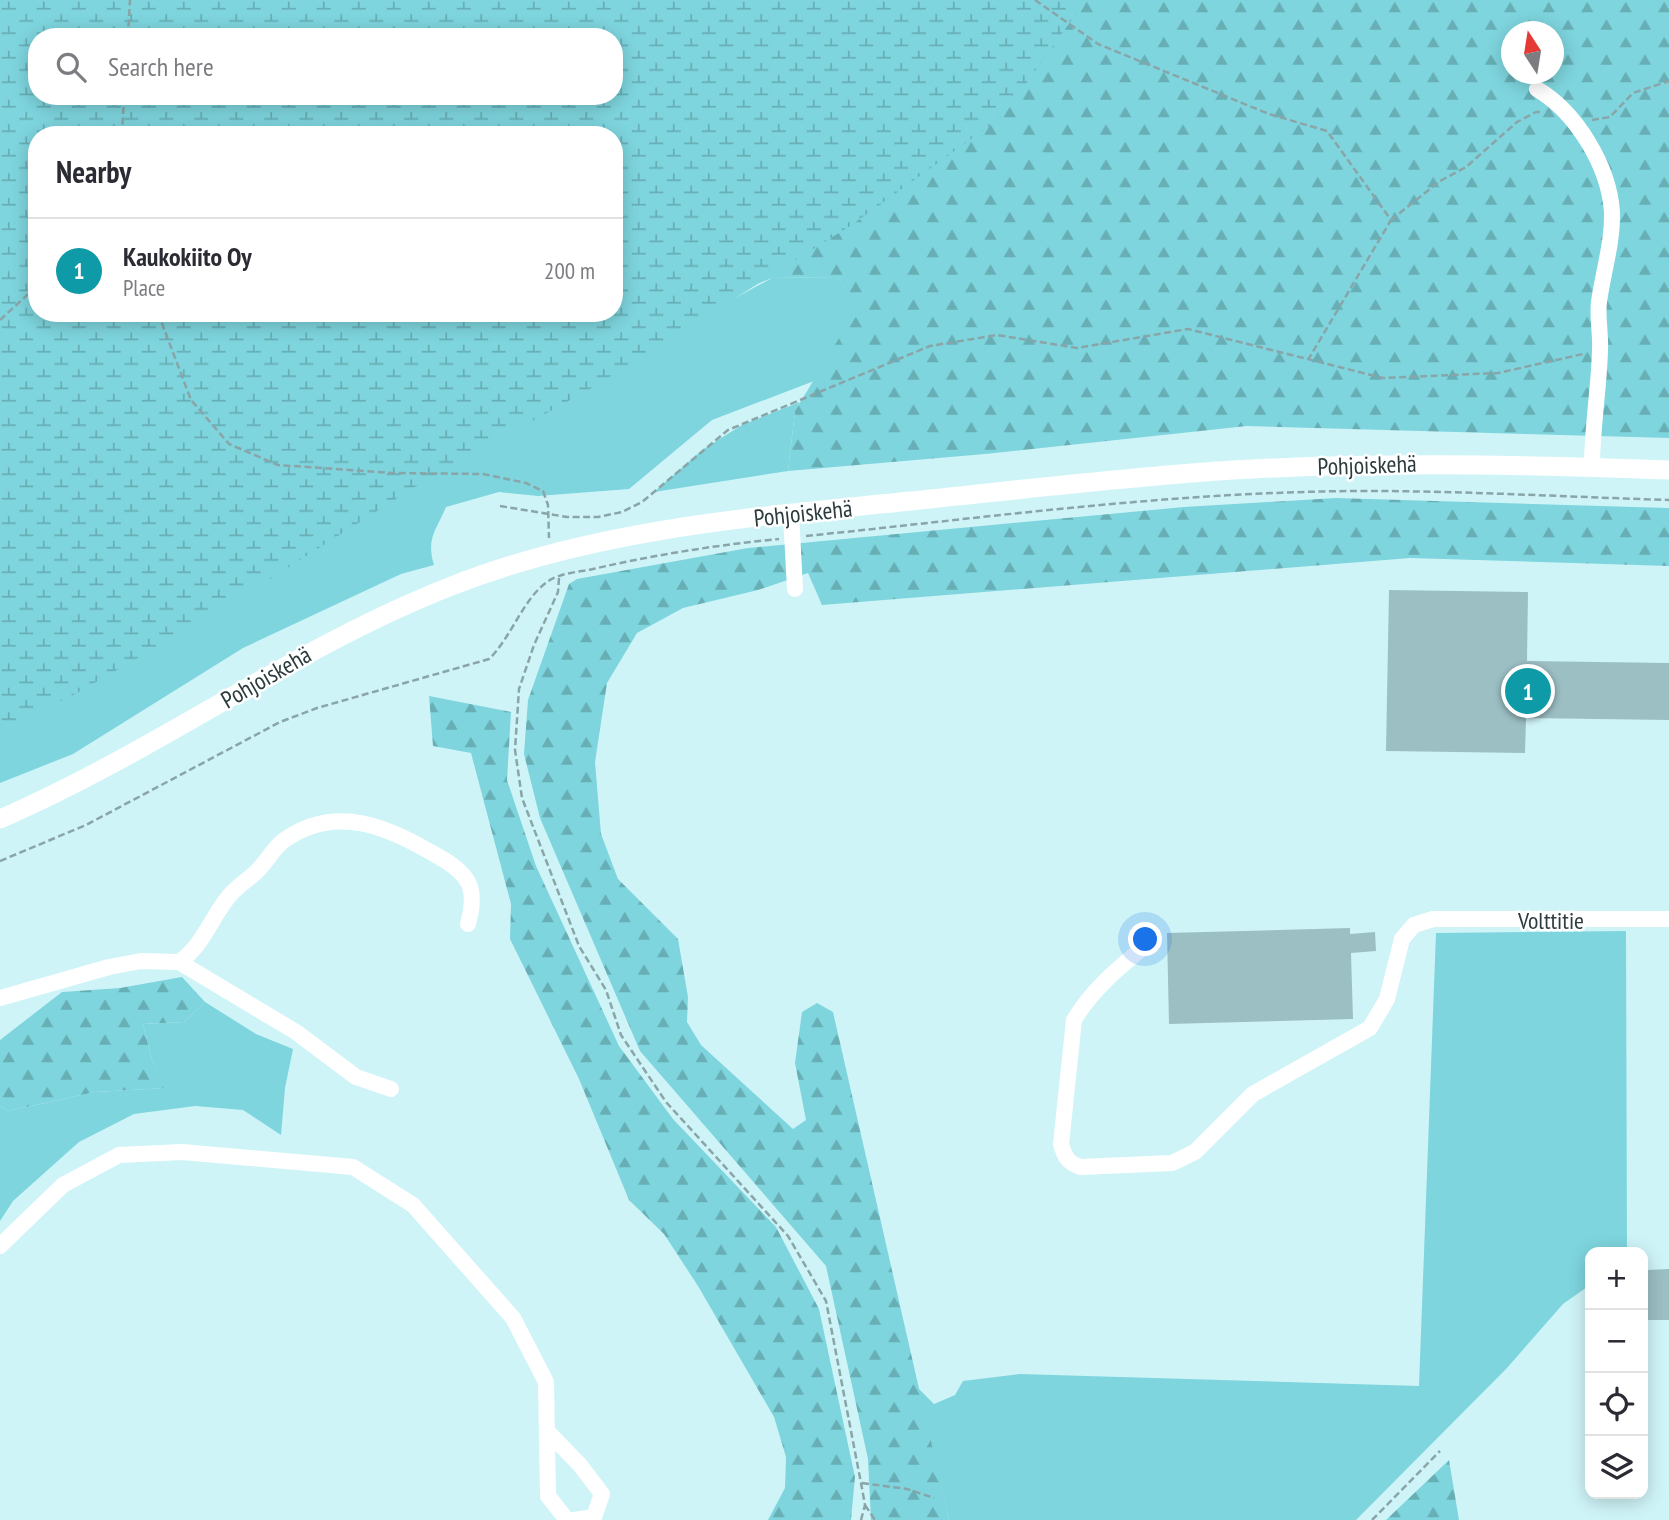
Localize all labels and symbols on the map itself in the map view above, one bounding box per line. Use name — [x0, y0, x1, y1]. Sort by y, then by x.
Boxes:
north arrow — [1501, 21, 1564, 84]
street label: Pohjoiskehä — [1317, 448, 1417, 482]
street label: Pohjoiskehä — [752, 492, 854, 534]
street label: Pohjoiskehä — [215, 639, 317, 715]
pin: 1 — [1505, 665, 1551, 717]
street label: Volttitie — [1517, 905, 1584, 936]
your location — [1128, 922, 1162, 956]

